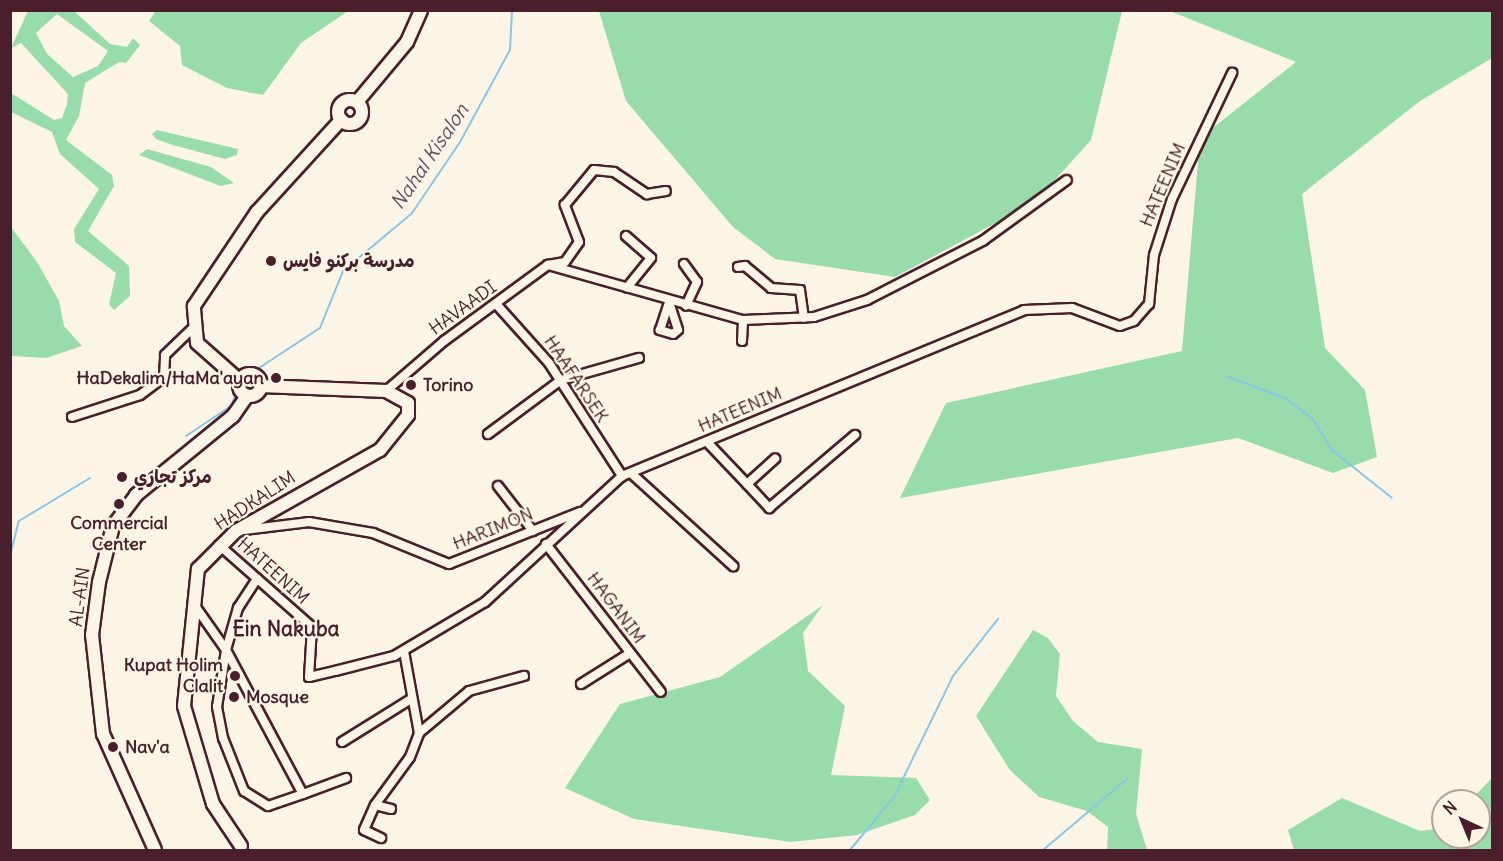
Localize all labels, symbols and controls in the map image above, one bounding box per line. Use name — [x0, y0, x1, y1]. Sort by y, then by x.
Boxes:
water label: Nahal Kisalon — [385, 99, 473, 213]
street label: HATEENIM — [1136, 140, 1190, 230]
place label: مدرسة بركنو فايس — [283, 250, 415, 272]
marker: مدرسة بركنو فايس — [264, 254, 278, 268]
street label: HAVAADI — [425, 276, 501, 340]
street label: HAAFARSEK — [539, 331, 613, 427]
place label: HaDekalim/HaMa'ayan — [77, 367, 264, 389]
marker: HaDekalim/HaMa'ayan — [269, 371, 283, 385]
place label: Torino — [423, 374, 473, 396]
marker: Torino — [404, 378, 418, 392]
street label: HATEENIM — [695, 383, 785, 437]
place label: مركز تجاري — [134, 466, 212, 488]
street label: HADKALIM — [210, 467, 300, 535]
marker: مركز تجاري — [115, 470, 129, 484]
marker: Commercial Center — [112, 497, 126, 511]
street label: HARIMON — [450, 503, 536, 555]
place label: Commercial Center — [70, 513, 168, 556]
street label: HATEENIM — [233, 533, 313, 609]
street label: AL-AIN — [65, 566, 95, 628]
street label: HAGANIM — [582, 568, 650, 648]
district label: Ein Nakuba — [232, 616, 340, 642]
place label: Kupat Holim Clalit — [124, 655, 223, 698]
marker: Kupat Holim Clalit — [228, 669, 242, 683]
place label: Mosque — [246, 686, 309, 708]
marker: Mosque — [227, 690, 241, 704]
place label: Nav'a — [125, 736, 170, 758]
marker: Nav'a — [106, 740, 120, 754]
north arrow — [1431, 789, 1491, 849]
text: N — [1439, 796, 1461, 819]

